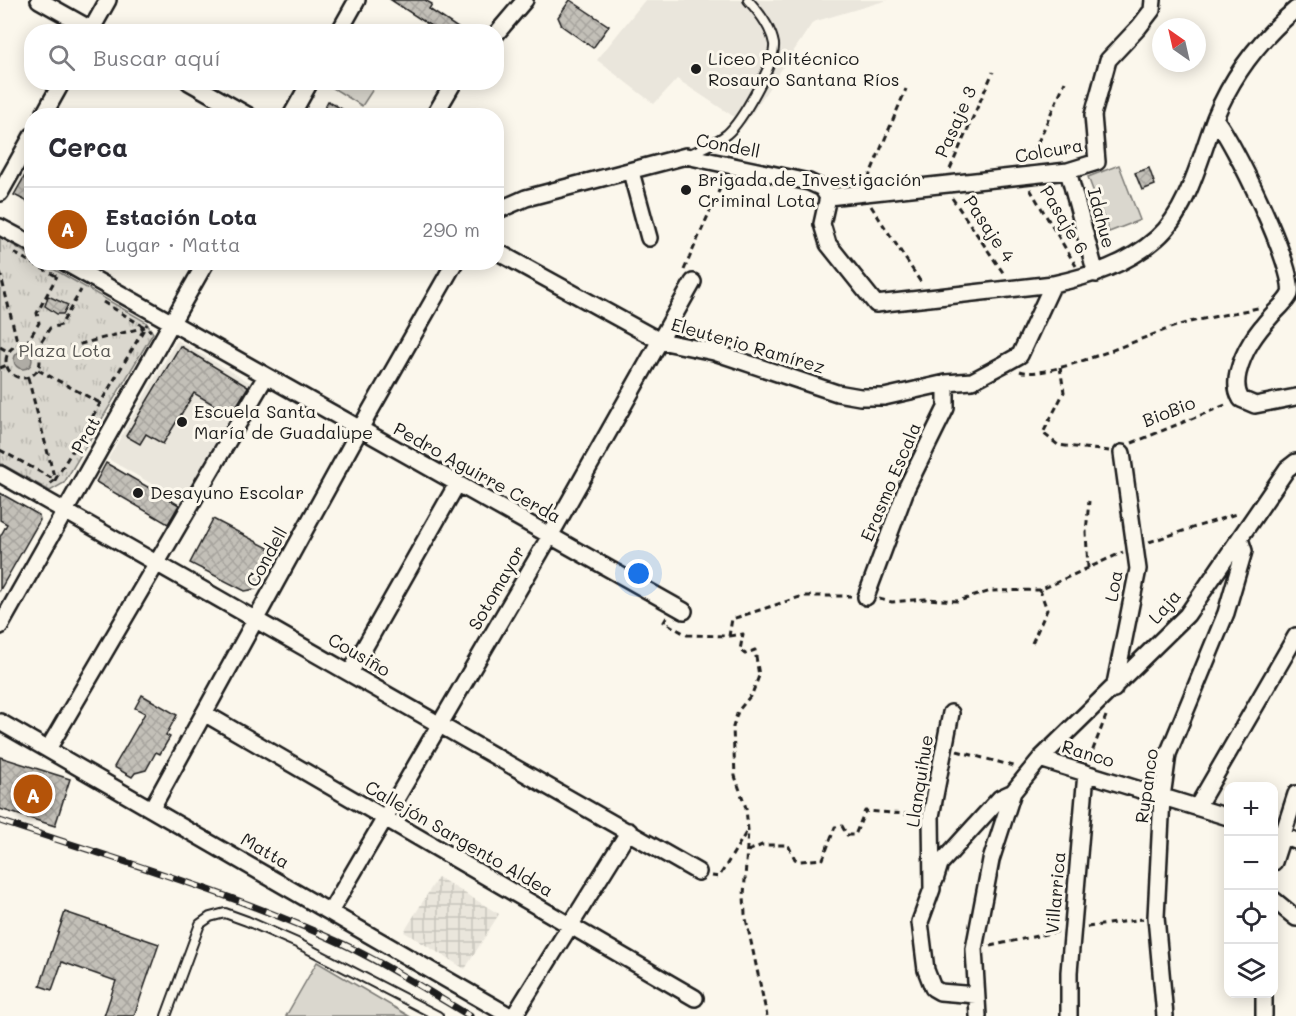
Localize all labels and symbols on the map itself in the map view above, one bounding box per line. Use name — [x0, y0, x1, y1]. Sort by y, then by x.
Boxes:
north arrow — [1152, 18, 1206, 72]
place label: Liceo Politécnico Rosauro Santana Ríos — [708, 46, 900, 91]
marker: Liceo Politécnico Rosauro Santana Ríos — [689, 62, 703, 76]
street label: Pasaje 3 — [929, 82, 981, 161]
street label: Condell — [694, 127, 762, 163]
street label: Colcura — [1013, 132, 1085, 168]
place label: Brigada de Investigación Criminal Lota — [698, 167, 921, 212]
street label: Pasaje 6 — [1035, 181, 1095, 258]
marker: Brigada de Investigación Criminal Lota — [679, 183, 693, 197]
street label: Idahue — [1082, 185, 1122, 251]
street label: Pasaje 4 — [959, 190, 1021, 267]
street label: Eleuterio Ramírez — [669, 312, 828, 378]
park label: Plaza Lota — [19, 338, 112, 362]
street label: BioBio — [1139, 390, 1199, 432]
place label: Escuela Santa María de Guadalupe — [194, 399, 373, 444]
street label: Prat — [65, 412, 105, 457]
marker: Escuela Santa María de Guadalupe — [175, 415, 189, 429]
street label: Pedro Aguirre Cerda — [389, 416, 565, 528]
street label: Erasmo Escala — [854, 419, 926, 545]
place label: Desayuno Escolar — [150, 480, 304, 504]
marker: Desayuno Escolar — [131, 486, 145, 500]
street label: Condell — [240, 522, 292, 591]
street label: Sotomayor — [462, 541, 530, 634]
your location — [624, 559, 653, 588]
street label: Loa — [1098, 568, 1128, 603]
street label: Laja — [1143, 584, 1186, 629]
street label: Cousiño — [324, 627, 395, 682]
street label: Llanquihue — [900, 733, 938, 829]
street label: Ranco — [1059, 734, 1118, 773]
street label: Rupanco — [1129, 747, 1163, 825]
pin: A — [14, 772, 52, 816]
street label: Callejón Sargento Aldea — [361, 774, 558, 902]
street label: Matta — [237, 827, 294, 874]
street label: Villarrica — [1039, 851, 1071, 935]

